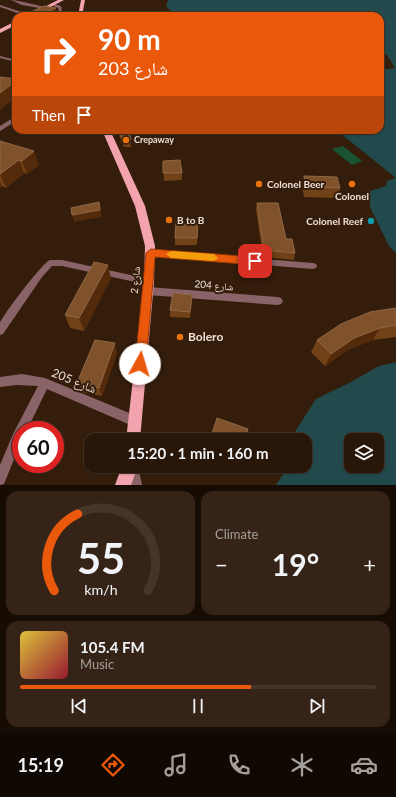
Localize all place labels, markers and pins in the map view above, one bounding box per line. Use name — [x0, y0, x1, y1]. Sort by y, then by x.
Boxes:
place label: Crepaway — [134, 134, 174, 145]
marker: Crepaway — [121, 135, 131, 145]
place label: Colonel Beer — [267, 178, 325, 190]
marker: Colonel Beer — [254, 179, 264, 189]
marker: Colonel — [347, 179, 357, 189]
place label: Colonel — [335, 190, 369, 202]
place label: B to B — [177, 214, 205, 226]
marker: B to B — [164, 215, 174, 225]
place label: Colonel Reef — [306, 215, 363, 227]
marker: Colonel Reef — [366, 216, 376, 226]
pin — [238, 244, 272, 278]
place label: Bolero — [188, 329, 223, 344]
marker: Bolero — [175, 332, 185, 342]

